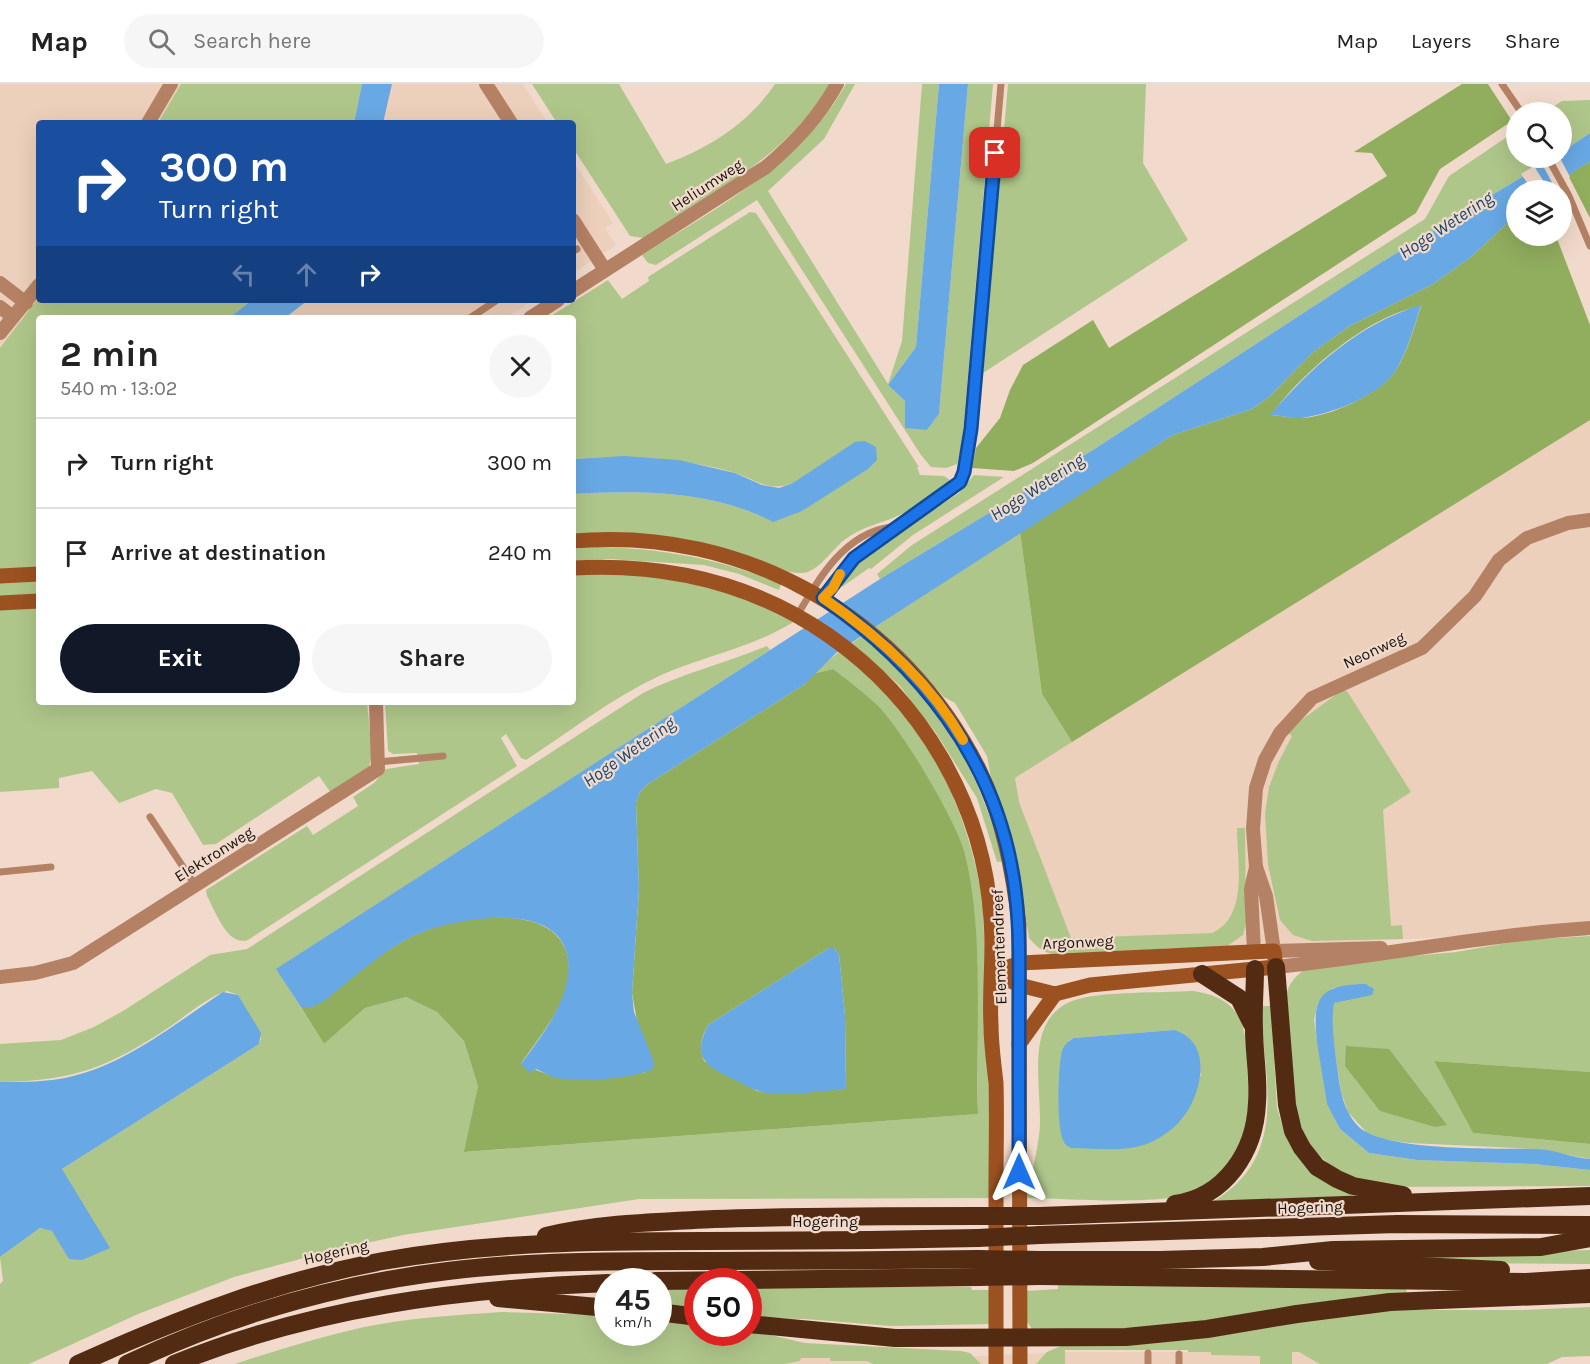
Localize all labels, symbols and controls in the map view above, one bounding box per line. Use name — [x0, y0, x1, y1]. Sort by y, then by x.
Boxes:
search box — [124, 14, 544, 68]
text: Map — [30, 25, 88, 58]
icon: search — [145, 25, 178, 58]
text: Search here — [193, 28, 311, 54]
text: Map — [1336, 29, 1378, 53]
text: Layers — [1411, 29, 1472, 53]
text: Share — [1505, 29, 1560, 53]
map controls — [1506, 102, 1572, 246]
button: search — [1506, 102, 1572, 168]
pin — [969, 127, 1020, 178]
icon: arrive — [978, 136, 1011, 169]
text: 300 m — [159, 142, 289, 192]
icon: right — [60, 144, 138, 222]
street label: Heliumweg — [668, 155, 746, 215]
button: layers — [1506, 180, 1572, 246]
water label: Hoge Wetering — [1395, 186, 1498, 264]
text: Turn right — [159, 193, 279, 225]
icon: left — [227, 258, 260, 291]
icon: ahead — [290, 258, 323, 291]
icon: right — [353, 258, 386, 291]
text: 2 min — [60, 333, 159, 375]
button: close — [489, 335, 552, 398]
text: 540 m · 13:02 — [60, 377, 177, 400]
icon: right — [60, 447, 93, 480]
water label: Hoge Wetering — [986, 448, 1089, 526]
text: Turn right — [111, 450, 214, 476]
text: 300 m — [487, 450, 552, 476]
icon: arrive — [60, 537, 93, 570]
text: Arrive at destination — [111, 540, 326, 566]
text: 240 m — [488, 540, 552, 566]
button: Exit — [60, 624, 300, 693]
button: Share — [312, 624, 552, 693]
street label: Neonweg — [1340, 627, 1408, 673]
water label: Hoge Wetering — [579, 712, 680, 792]
street label: Elektronweg — [171, 822, 257, 886]
street label: Elementendreef — [987, 888, 1011, 1005]
street label: Argonweg — [1042, 931, 1114, 953]
position arrow — [987, 1140, 1051, 1204]
street label: Hogering — [1277, 1196, 1343, 1218]
street label: Hogering — [792, 1212, 858, 1231]
street label: Hogering — [302, 1235, 370, 1269]
speed limit sign: 50 — [684, 1268, 762, 1346]
text: 45 — [615, 1282, 651, 1318]
text: km/h — [614, 1313, 652, 1331]

